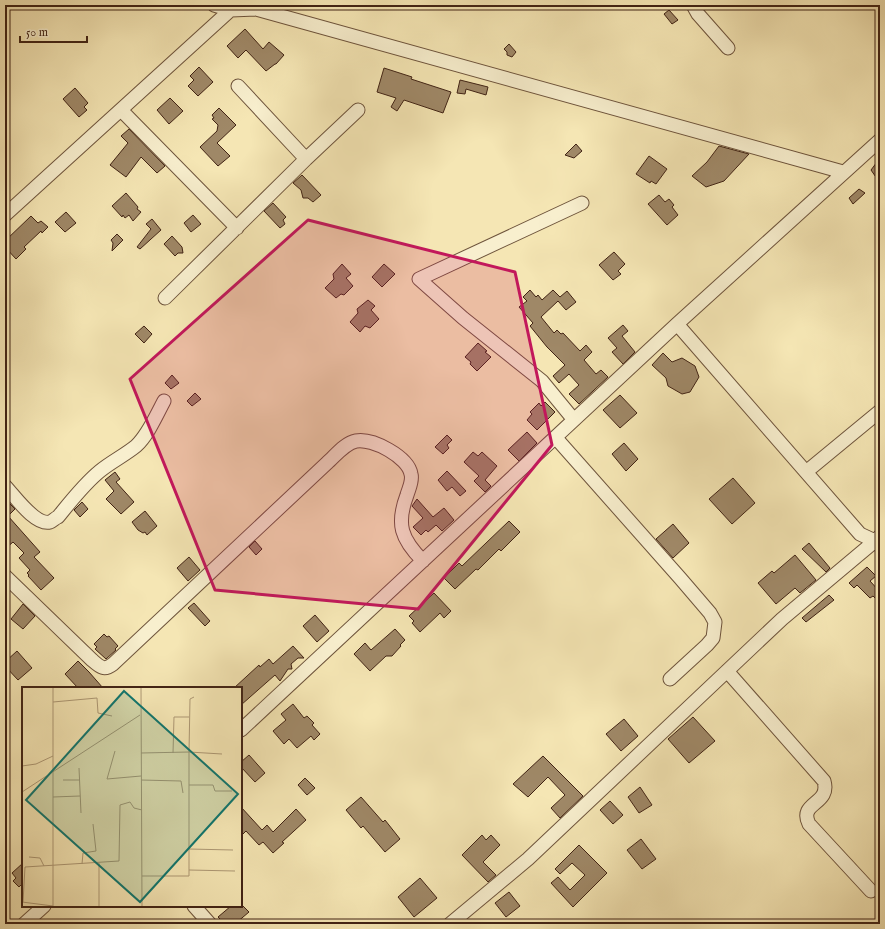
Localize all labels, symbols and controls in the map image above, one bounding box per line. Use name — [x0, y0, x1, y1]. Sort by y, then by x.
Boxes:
scale bar — [20, 18, 87, 44]
text: 50 m — [26, 25, 48, 40]
inset map — [22, 687, 242, 907]

